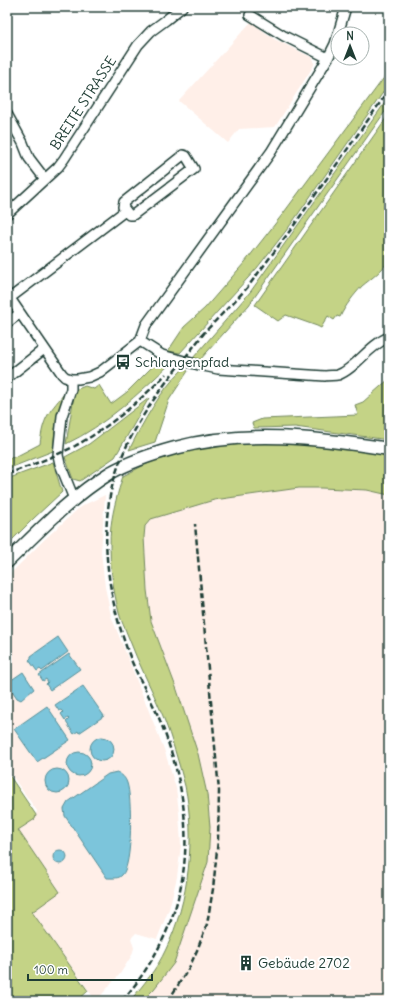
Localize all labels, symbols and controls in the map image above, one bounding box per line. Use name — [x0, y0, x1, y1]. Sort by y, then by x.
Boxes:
north arrow — [330, 26, 370, 66]
text: N — [346, 29, 354, 43]
street label: BREITE STRASSE — [46, 53, 120, 153]
bus stop icon: Schlangenpfad — [114, 353, 132, 371]
place label: Schlangenpfad — [135, 353, 229, 371]
building icon: Gebäude 2702 — [237, 954, 255, 972]
place label: Gebäude 2702 — [258, 954, 350, 972]
scale bar — [28, 956, 152, 982]
text: 100 m — [34, 962, 68, 977]

